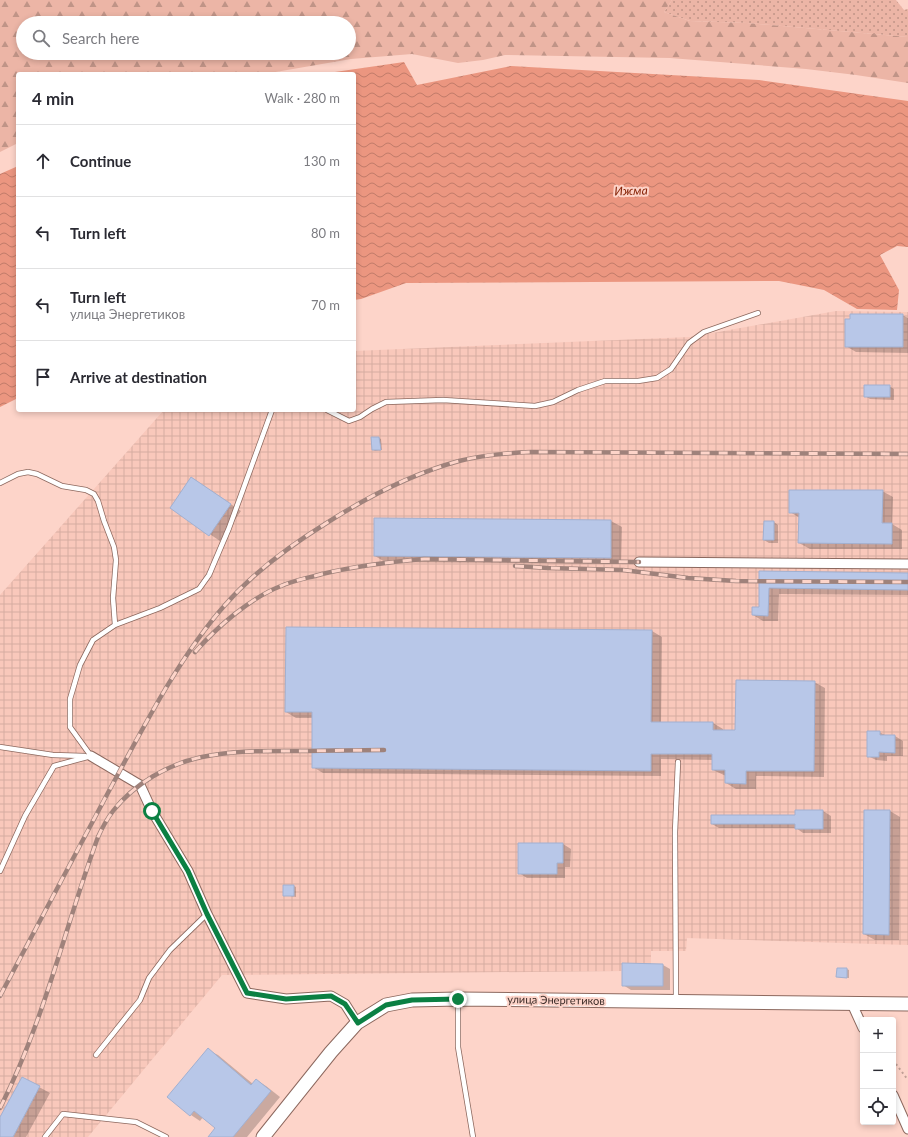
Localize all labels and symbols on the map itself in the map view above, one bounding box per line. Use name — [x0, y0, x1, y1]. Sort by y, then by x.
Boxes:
water label: Ижма — [614, 182, 648, 199]
route start — [143, 802, 161, 820]
route end — [449, 990, 467, 1008]
street label: улица Энергетиков — [507, 992, 605, 1007]

